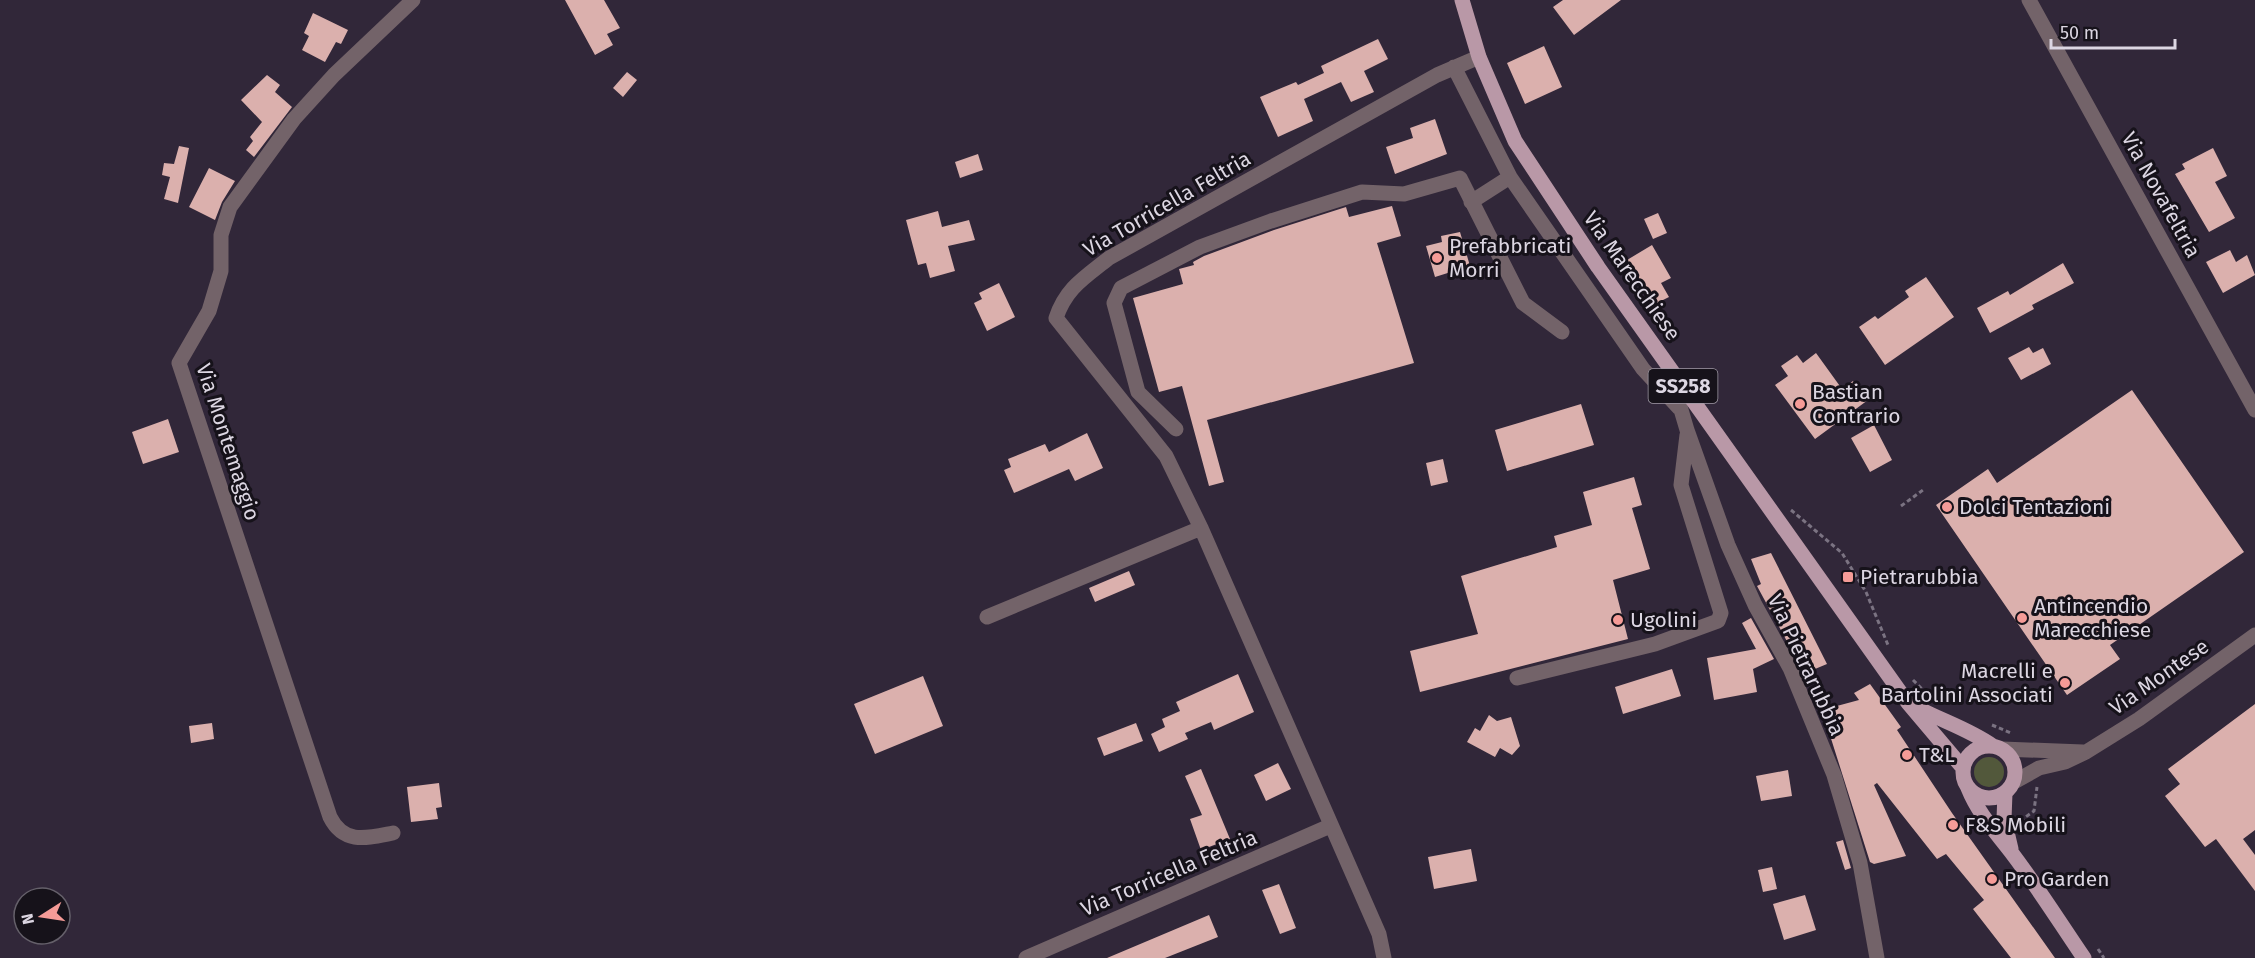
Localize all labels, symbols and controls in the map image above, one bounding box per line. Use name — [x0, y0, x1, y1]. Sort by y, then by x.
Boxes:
scale bar — [2051, 12, 2176, 50]
text: 50 m — [2060, 22, 2099, 44]
street label: Via Novafeltria — [2116, 127, 2206, 263]
street label: Via Torricella Feltria — [1079, 145, 1255, 263]
street label: Via Marecchiese — [1578, 206, 1686, 346]
place label: Prefabbricati Morri — [1449, 233, 1571, 283]
marker: Prefabbricati Morri — [1430, 251, 1444, 265]
street label: Via Montemaggio — [190, 360, 266, 524]
road number: SS258 — [1648, 369, 1718, 403]
place label: Bastian Contrario — [1812, 379, 1901, 429]
marker: Bastian Contrario — [1793, 397, 1807, 411]
place label: Dolci Tentazioni — [1959, 494, 2110, 520]
marker: Dolci Tentazioni — [1940, 500, 1954, 514]
place label: Pietrarubbia — [1860, 564, 1979, 590]
marker: Pietrarubbia — [1841, 570, 1855, 584]
street label: Via Pietrarubbia — [1762, 590, 1850, 740]
place label: Antincendio Marecchiese — [2034, 593, 2151, 643]
place label: Ugolini — [1630, 607, 1697, 633]
marker: Antincendio Marecchiese — [2015, 611, 2029, 625]
marker: Ugolini — [1611, 613, 1625, 627]
street label: Via Montese — [2104, 633, 2214, 721]
place label: Macrelli e Bartolini Associati — [1881, 658, 2053, 708]
marker: Macrelli e Bartolini Associati — [2058, 676, 2072, 690]
place label: T&L — [1919, 742, 1955, 768]
marker: T&L — [1900, 748, 1914, 762]
place label: F&S Mobili — [1965, 812, 2066, 838]
marker: F&S Mobili — [1946, 818, 1960, 832]
street label: Via Torricella Feltria — [1077, 824, 1261, 922]
place label: Pro Garden — [2004, 866, 2110, 892]
marker: Pro Garden — [1985, 872, 1999, 886]
north arrow — [12, 886, 72, 946]
text: N — [17, 912, 38, 926]

